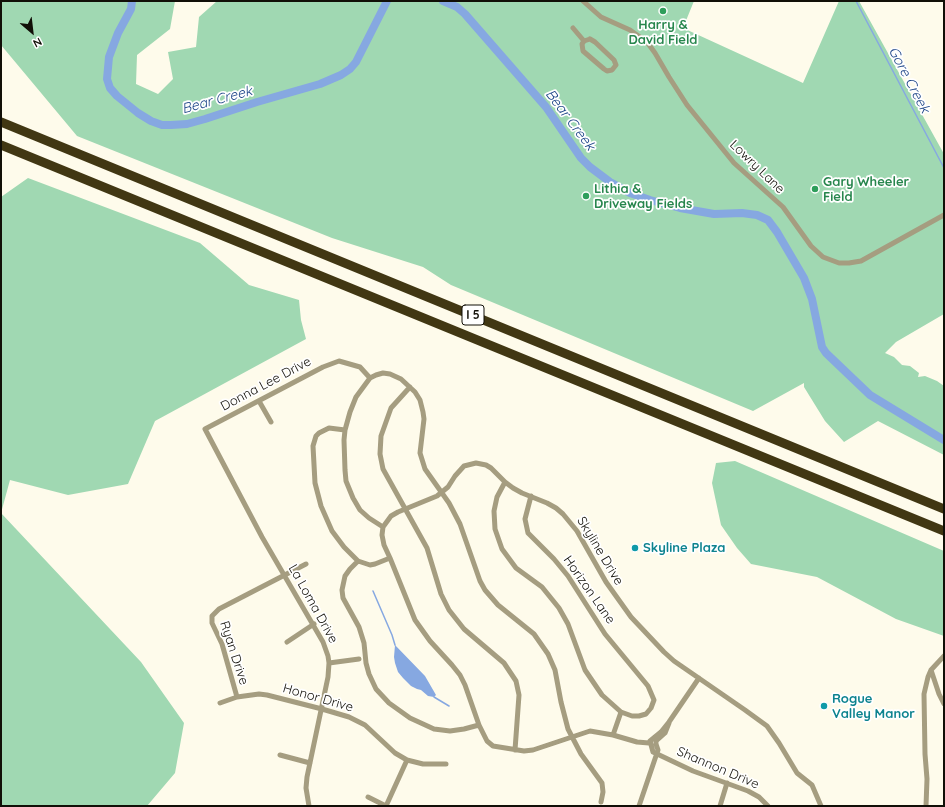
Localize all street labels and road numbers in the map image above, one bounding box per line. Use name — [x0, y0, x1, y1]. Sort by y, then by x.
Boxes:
street label: Lowry Lane — [726, 137, 788, 197]
road number: I 5 — [462, 305, 484, 325]
street label: Donna Lee Drive — [218, 354, 314, 414]
street label: Skyline Drive — [573, 514, 627, 588]
street label: Horizon Lane — [560, 553, 618, 627]
street label: La Loma Drive — [285, 562, 341, 646]
street label: Ryan Drive — [216, 619, 252, 687]
street label: Honor Drive — [281, 681, 355, 715]
street label: Shannon Drive — [675, 744, 761, 792]

